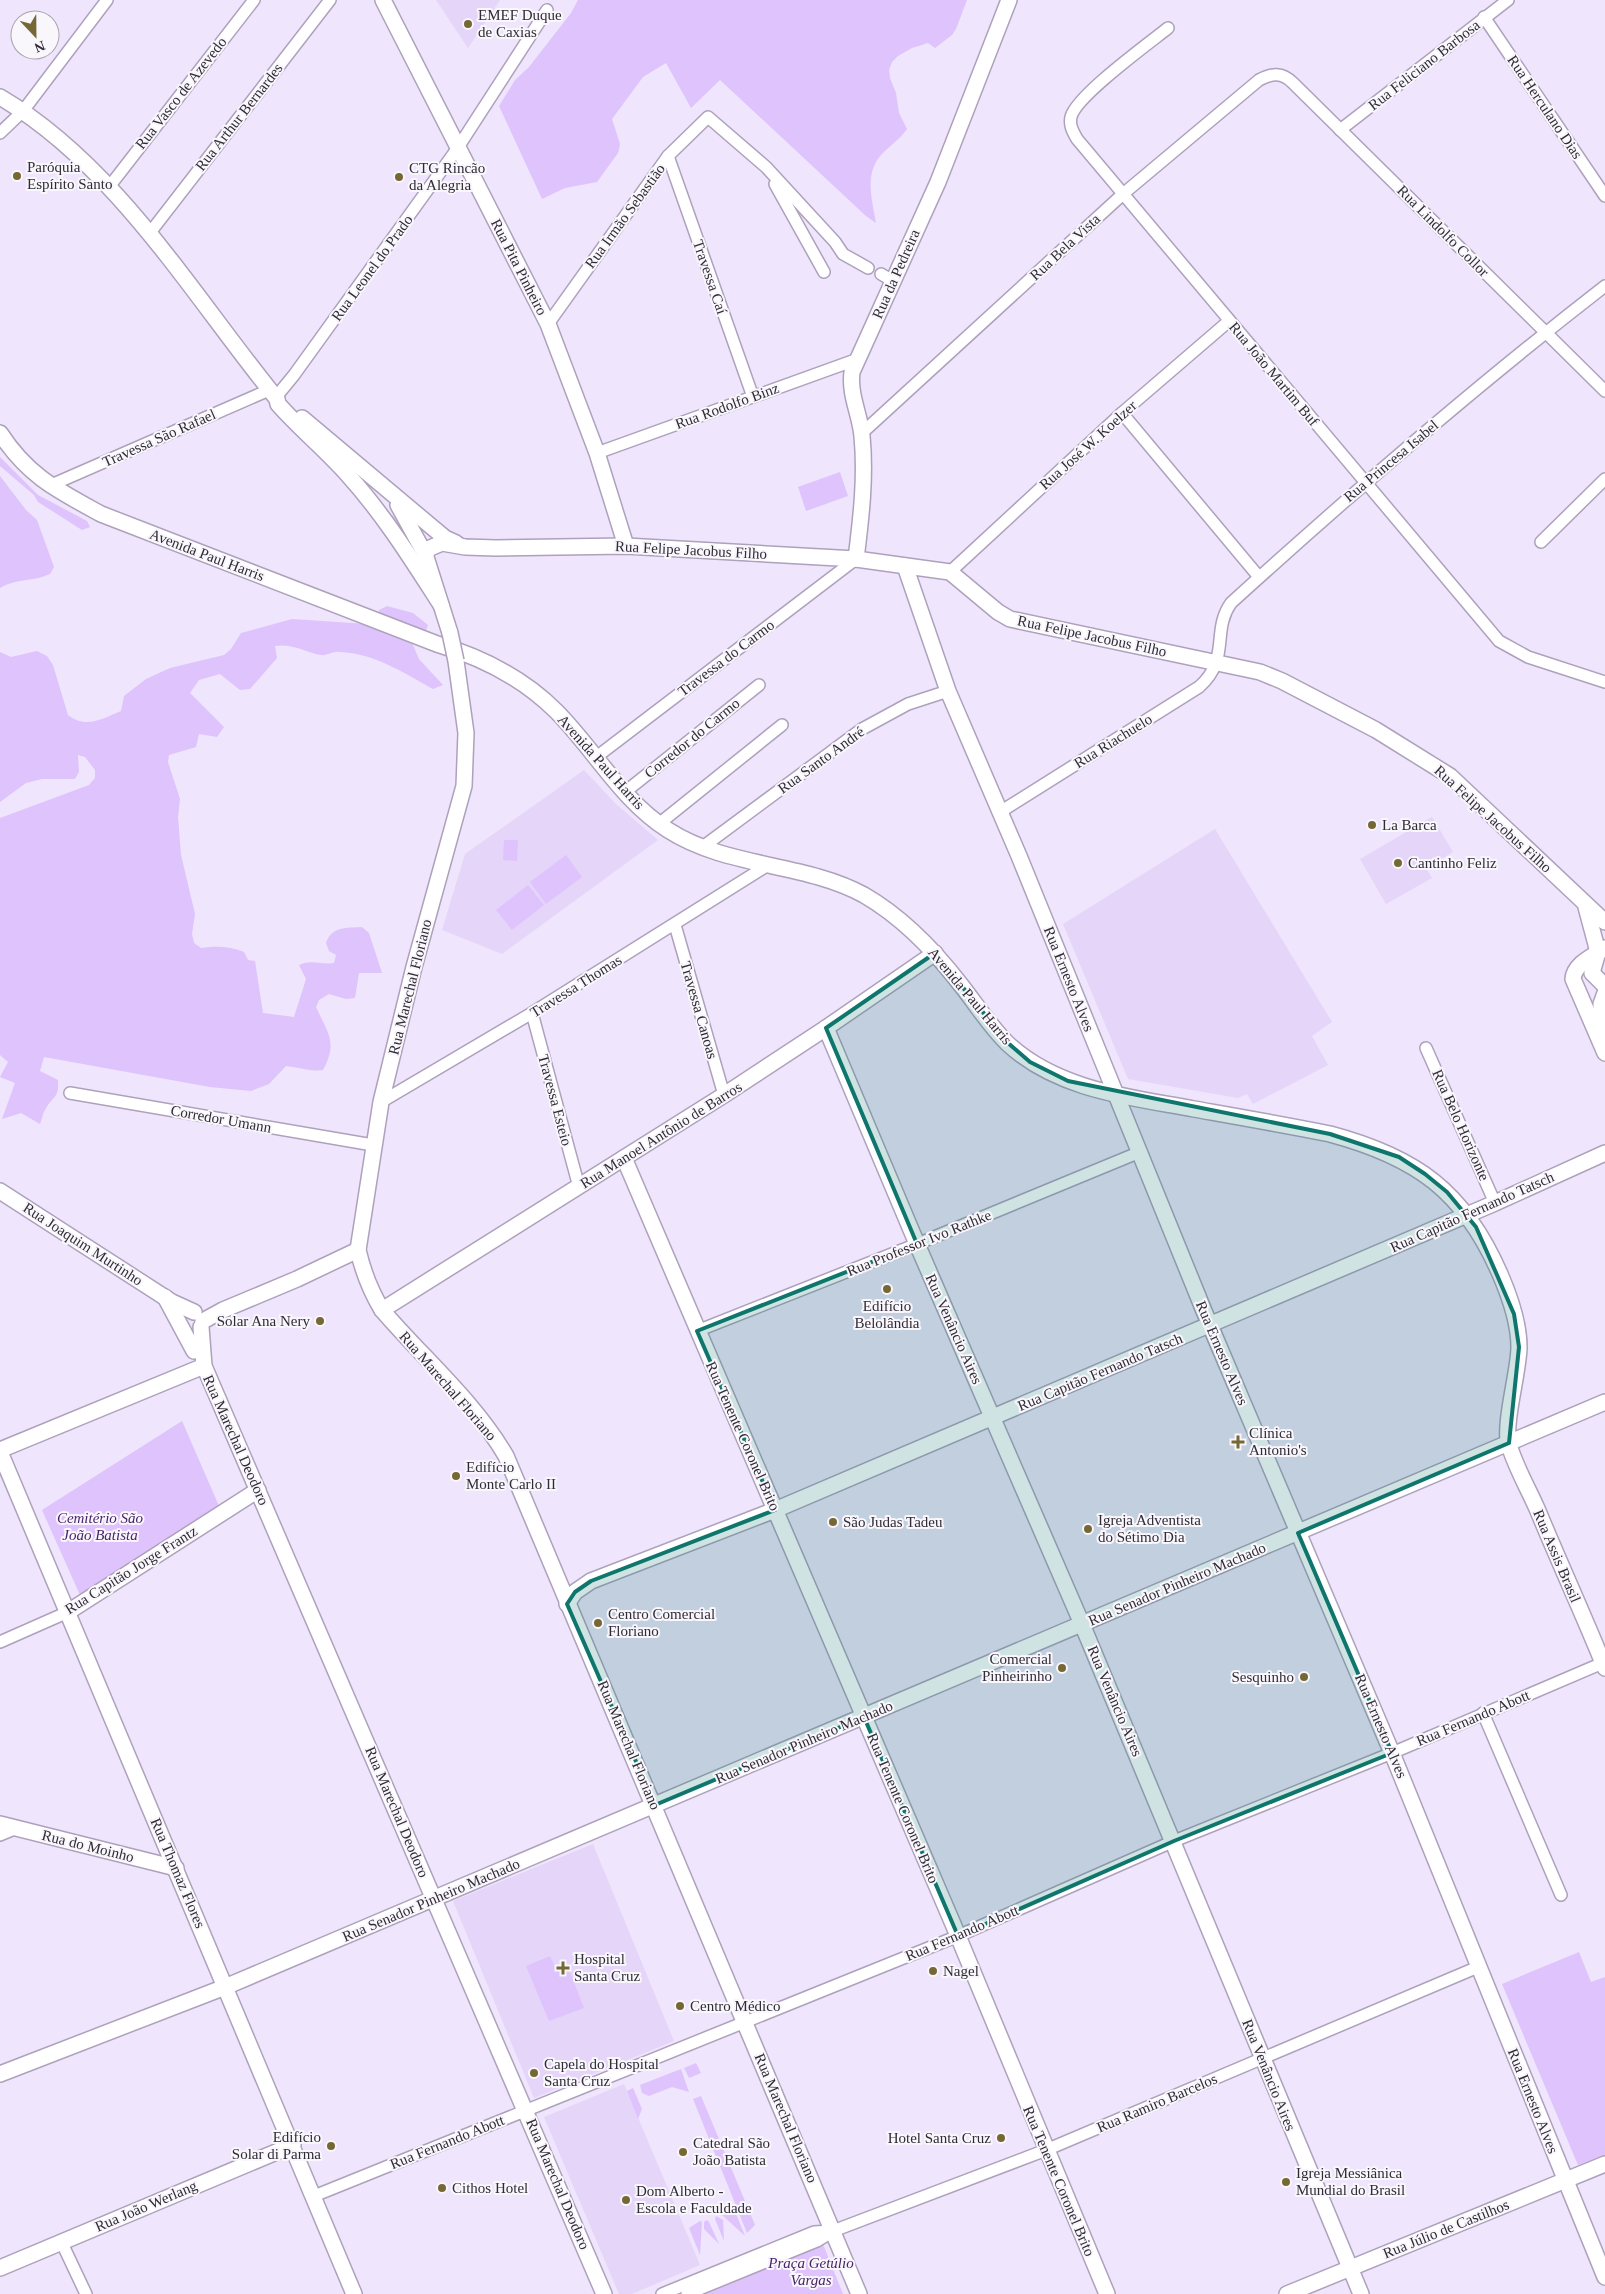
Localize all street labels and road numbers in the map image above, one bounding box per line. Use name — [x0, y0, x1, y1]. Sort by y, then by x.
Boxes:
street label: Rua Feliciano Barbosa — [1365, 16, 1483, 113]
street label: Rua Vasco de Azevedo — [132, 34, 230, 152]
street label: Rua Herculano Dias — [1504, 52, 1586, 162]
street label: Rua Arthur Bernardes — [192, 60, 286, 174]
street label: Rua Irmão Sebastião — [582, 161, 668, 271]
street label: Rua Lindolfo Collor — [1394, 182, 1492, 280]
street label: Rua Bela Vista — [1027, 210, 1103, 283]
street label: Rua Leonel do Prado — [328, 212, 416, 324]
street label: Rua Pita Pinheiro — [488, 216, 550, 318]
street label: Rua da Pedreira — [869, 227, 923, 321]
street label: Travessa Caí — [690, 238, 730, 316]
street label: Rua João Martim Buf — [1226, 319, 1322, 429]
street label: Rua Rodolfo Binz — [673, 380, 781, 432]
street label: Rua José W. Koelzer — [1036, 397, 1140, 493]
street label: Travessa São Rafael — [100, 406, 218, 470]
street label: Rua Princesa Isabel — [1341, 417, 1441, 505]
street label: Avenida Paul Harris — [147, 526, 267, 584]
street label: Rua Felipe Jacobus Filho — [615, 538, 767, 562]
street label: Rua Felipe Jacobus Filho — [1016, 612, 1168, 660]
street label: Travessa do Carmo — [675, 617, 777, 699]
street label: Corredor do Carmo — [641, 695, 743, 781]
street label: Rua Riachuelo — [1071, 711, 1155, 771]
street label: Avenida Paul Harris — [554, 712, 648, 813]
street label: Rua Santo André — [775, 723, 867, 797]
street label: Rua Felipe Jacobus Filho — [1431, 762, 1555, 876]
street label: Rua Marechal Floriano — [385, 918, 435, 1056]
street label: Rua Ernesto Alves — [1041, 924, 1097, 1034]
street label: Avenida Paul Harris — [925, 944, 1015, 1048]
street label: Travessa Thomas — [527, 951, 625, 1020]
street label: Travessa Canoas — [677, 959, 721, 1061]
street label: Travessa Esteio — [535, 1053, 575, 1147]
street label: Rua Belo Horizonte — [1429, 1067, 1493, 1183]
street label: Rua Manoel Antônio de Barros — [577, 1078, 745, 1191]
street label: Corredor Umann — [169, 1102, 273, 1136]
street label: Rua Capitão Fernando Tatsch — [1388, 1168, 1557, 1255]
street label: Rua Joaquim Murtinho — [20, 1199, 146, 1289]
street label: Rua Professor Ivo Rathke — [844, 1207, 994, 1279]
street label: Rua Venâncio Aires — [923, 1271, 986, 1387]
street label: Rua Ernesto Alves — [1193, 1298, 1251, 1408]
street label: Rua Marechal Floriano — [396, 1328, 500, 1444]
street label: Rua Capitão Fernando Tatsch — [1015, 1330, 1185, 1414]
street label: Rua Tenente Coronel Brito — [703, 1359, 783, 1513]
street label: Rua Marechal Deodoro — [200, 1372, 272, 1508]
street label: Rua Assis Brasil — [1530, 1507, 1584, 1605]
street label: Rua Capitão Jorge Frantz — [62, 1523, 200, 1617]
street label: Rua Senador Pinheiro Machado — [1086, 1539, 1268, 1629]
street label: Rua Venâncio Aires — [1084, 1643, 1146, 1759]
street label: Rua Ernesto Alves — [1352, 1671, 1410, 1781]
street label: Rua Marechal Floriano — [594, 1678, 664, 1812]
street label: Rua Fernando Abott — [1414, 1687, 1533, 1749]
street label: Rua Senador Pinheiro Machado — [713, 1697, 895, 1787]
street label: Rua Tenente Coronel Brito — [864, 1731, 942, 1885]
street label: Rua Marechal Deodoro — [362, 1744, 432, 1880]
street label: Rua Thomaz Flores — [148, 1816, 208, 1931]
street label: Rua do Moinho — [40, 1827, 136, 1865]
street label: Rua Senador Pinheiro Machado — [340, 1855, 522, 1945]
street label: Rua Fernando Abott — [903, 1902, 1022, 1964]
street label: Rua Venâncio Aires — [1239, 2017, 1299, 2133]
street label: Rua Ernesto Alves — [1505, 2046, 1561, 2156]
street label: Rua Marechal Floriano — [751, 2051, 821, 2185]
street label: Rua Ramiro Barcelos — [1094, 2070, 1220, 2136]
street label: Rua Tenente Coronel Brito — [1020, 2104, 1098, 2258]
street label: Rua Fernando Abott — [388, 2111, 507, 2172]
street label: Rua Marechal Deodoro — [523, 2116, 593, 2252]
street label: Rua João Werlang — [93, 2177, 200, 2235]
street label: Rua Júlio de Castilhos — [1381, 2196, 1512, 2262]

